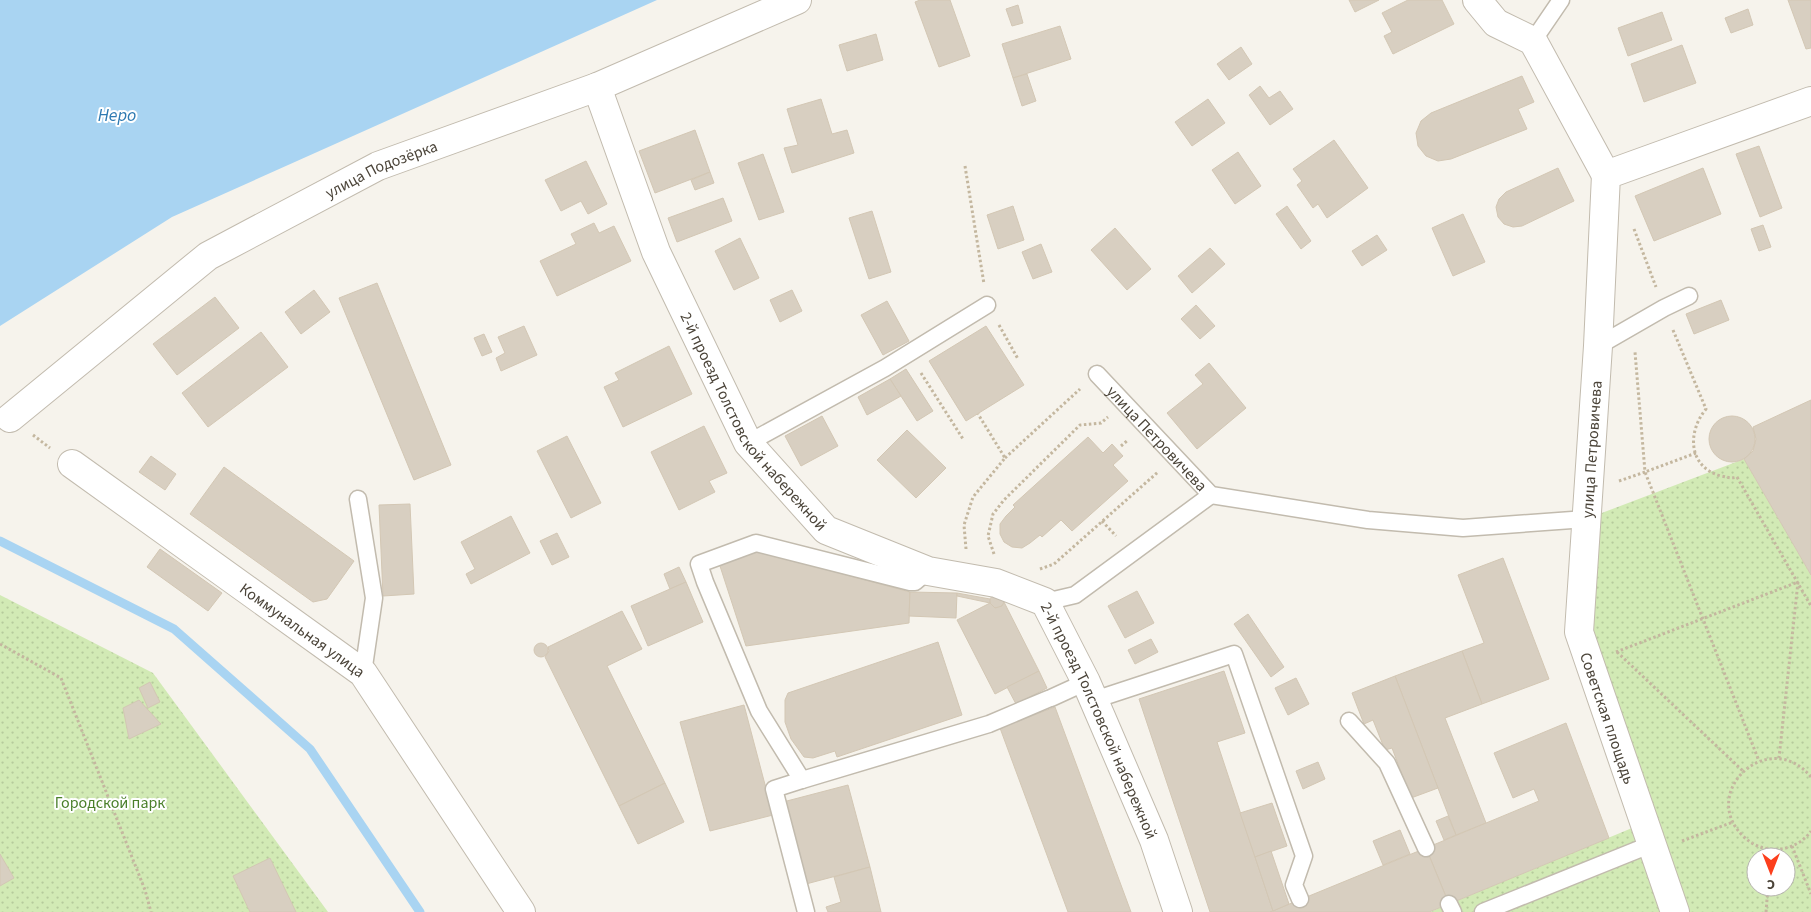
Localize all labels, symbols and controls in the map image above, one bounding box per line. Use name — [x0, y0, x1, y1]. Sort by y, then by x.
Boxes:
water label: Неро — [98, 103, 136, 128]
street label: улица Подозёрка — [321, 135, 441, 204]
street label: 2-й проезд Толстовской набережной — [674, 308, 832, 536]
street label: улица Петровичева — [1577, 380, 1608, 519]
street label: улица Петровичева — [1101, 381, 1212, 496]
street label: Коммунальная улица — [235, 578, 369, 683]
street label: 2-й проезд Толстовской набережной — [1035, 598, 1162, 843]
street label: Советская площадь — [1574, 649, 1640, 787]
park label: Городской парк — [55, 792, 165, 814]
north arrow — [1746, 847, 1796, 897]
text: С — [1767, 874, 1775, 894]

